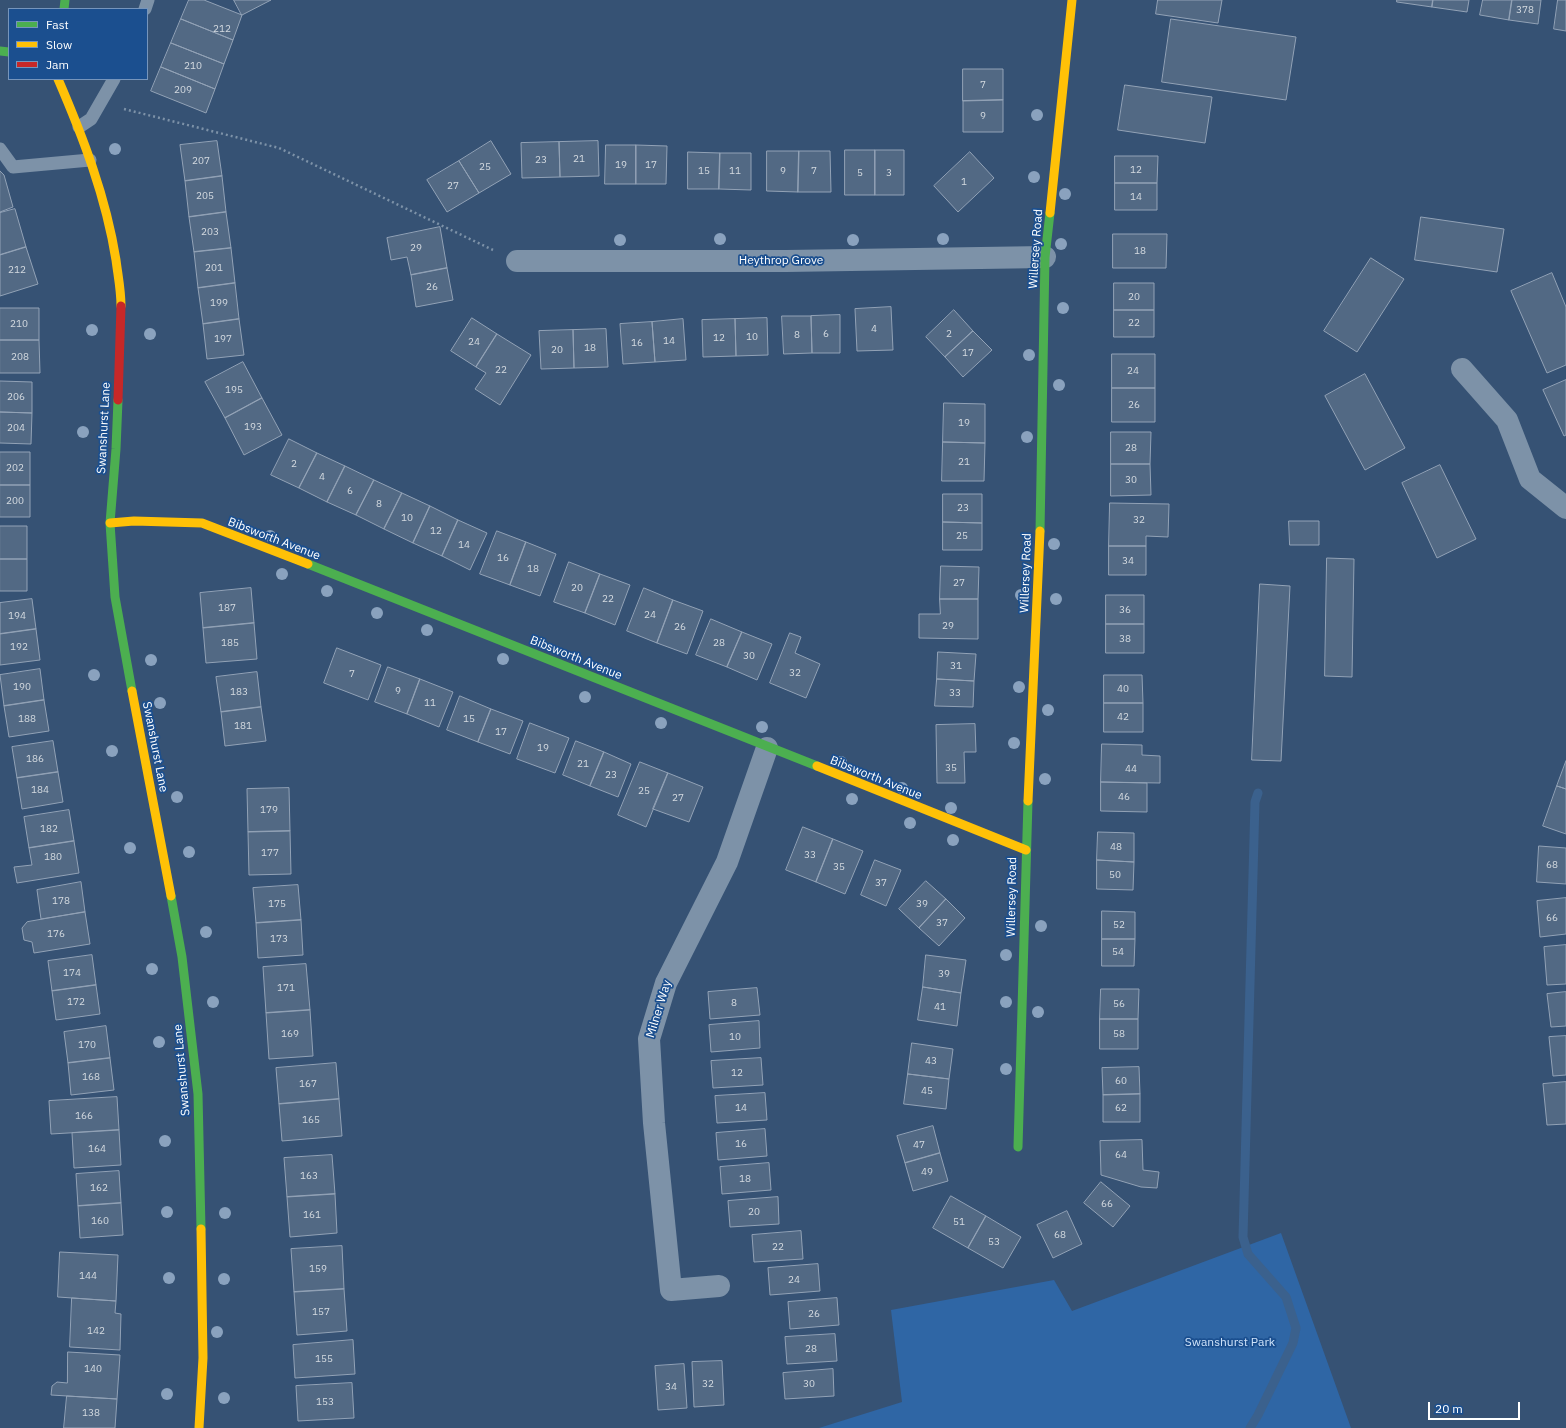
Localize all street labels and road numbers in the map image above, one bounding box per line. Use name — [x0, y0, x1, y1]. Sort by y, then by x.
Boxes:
street label: Willersey Road — [1026, 209, 1046, 289]
street label: Heythrop Grove — [739, 254, 823, 268]
street label: Swanshurst Lane — [94, 382, 114, 474]
street label: Bibsworth Avenue — [226, 515, 322, 563]
street label: Willersey Road — [1017, 533, 1035, 613]
street label: Bibsworth Avenue — [528, 633, 624, 683]
street label: Swanshurst Lane — [139, 701, 171, 793]
street label: Bibsworth Avenue — [828, 753, 924, 803]
street label: Willersey Road — [1004, 857, 1020, 937]
street label: Milner Way — [643, 978, 675, 1040]
street label: Swanshurst Lane — [171, 1024, 193, 1116]

